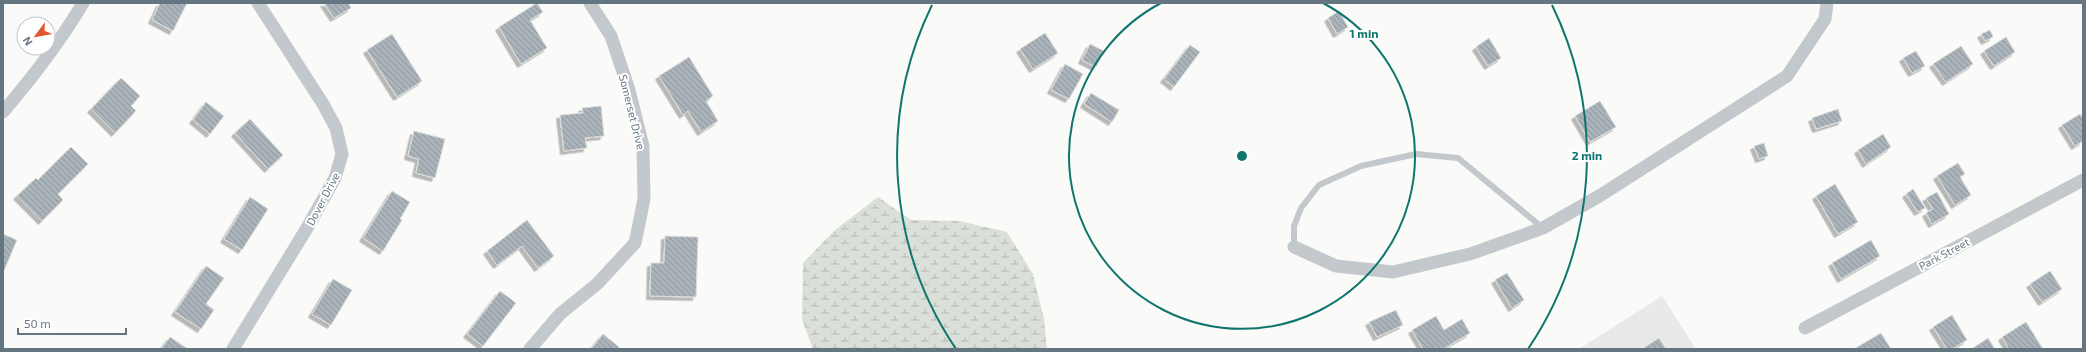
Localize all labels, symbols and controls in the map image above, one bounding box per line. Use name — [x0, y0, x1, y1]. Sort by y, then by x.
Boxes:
north arrow — [16, 16, 56, 56]
text: 1 min — [1350, 26, 1378, 40]
text: N — [19, 35, 35, 48]
street label: Somerset Drive — [617, 73, 648, 151]
text: 2 min — [1572, 148, 1602, 162]
centre of rings — [1235, 149, 1249, 163]
street label: Dover Drive — [303, 170, 342, 227]
street label: Park Street — [1916, 235, 1971, 272]
scale bar — [18, 310, 126, 336]
text: 50 m — [24, 316, 51, 330]

